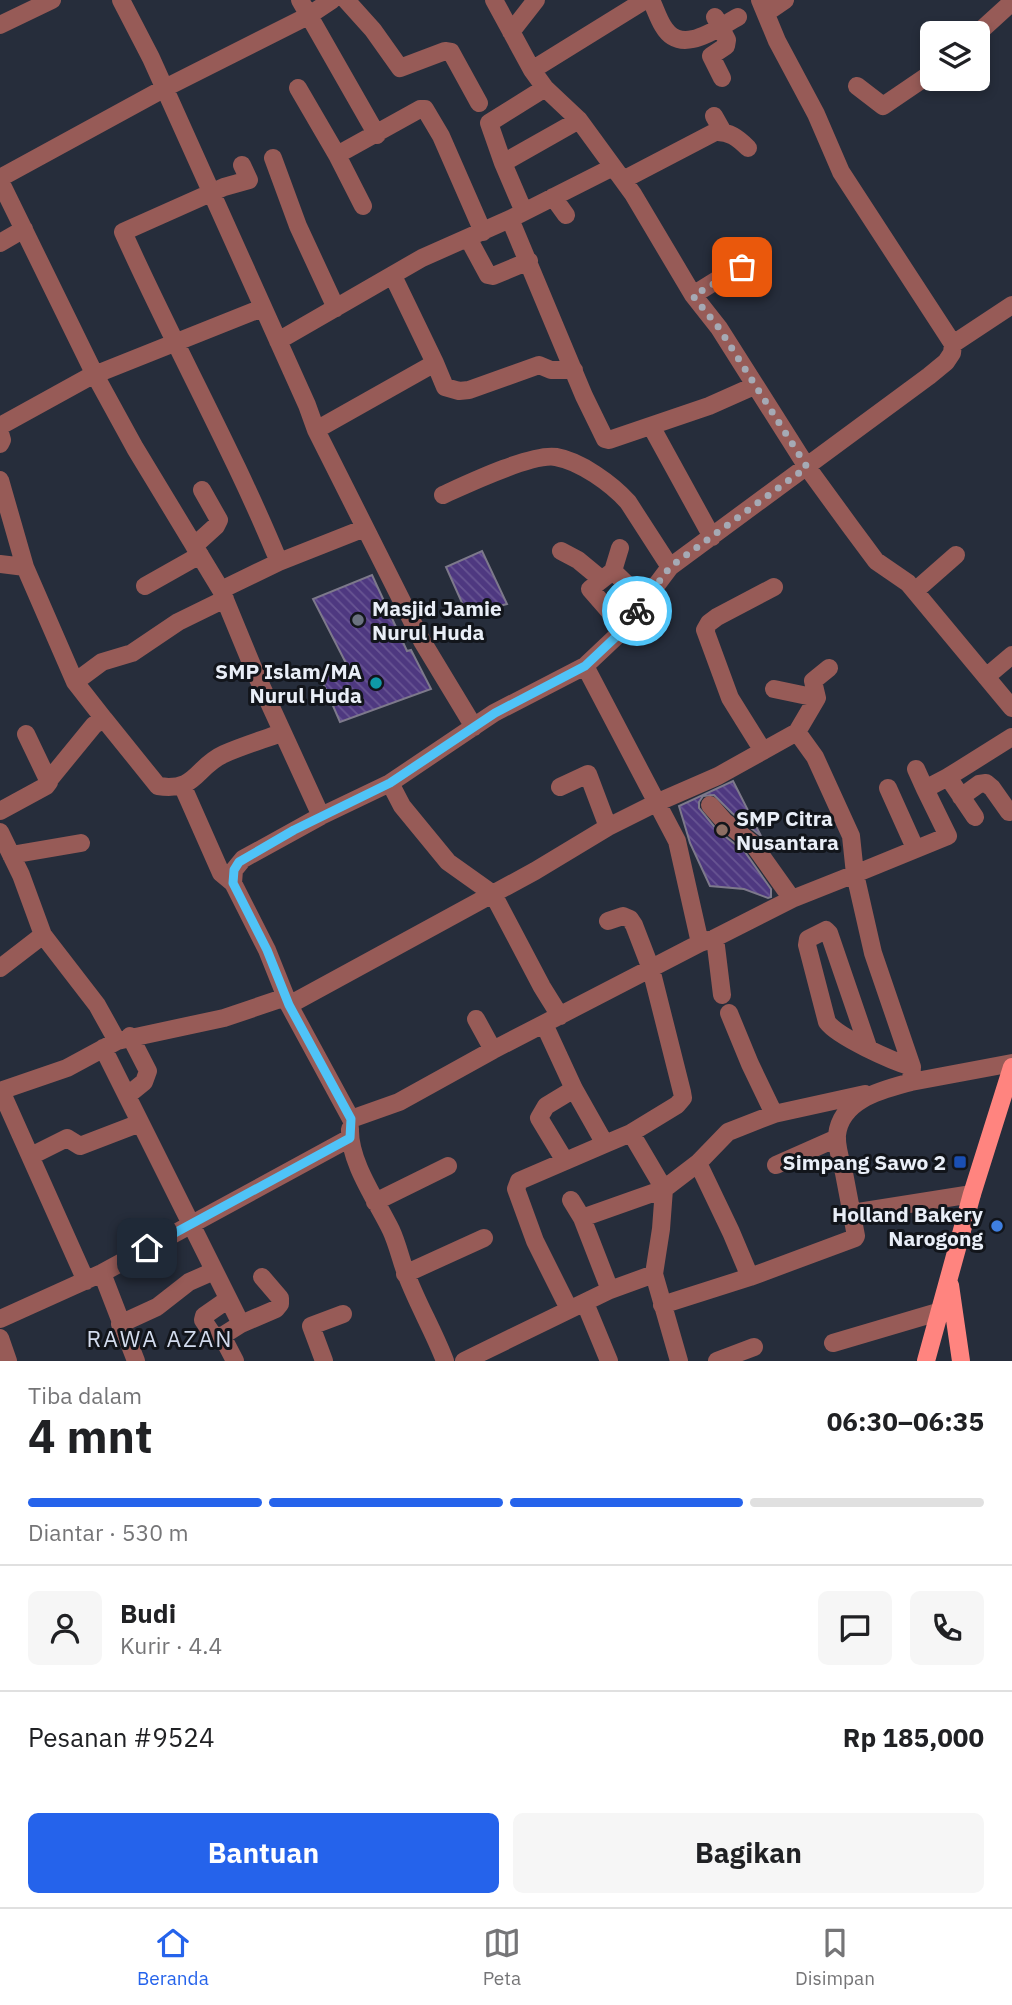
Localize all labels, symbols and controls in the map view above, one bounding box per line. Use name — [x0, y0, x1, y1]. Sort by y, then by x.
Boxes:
map controls — [920, 21, 990, 91]
button: layers — [920, 21, 990, 91]
pin — [712, 237, 772, 297]
icon: bag — [723, 248, 761, 286]
courier — [602, 576, 672, 646]
icon: bike — [618, 592, 656, 630]
place label: Masjid Jamie Nurul Huda — [372, 594, 502, 646]
marker: Masjid Jamie Nurul Huda — [350, 612, 366, 628]
place label: SMP Islam/MA Nurul Huda — [215, 657, 362, 709]
marker: SMP Islam/MA Nurul Huda — [368, 675, 384, 691]
place label: SMP Citra Nusantara — [736, 804, 839, 856]
marker: SMP Citra Nusantara — [714, 822, 730, 838]
place label: Simpang Sawo 2 — [783, 1148, 946, 1176]
marker: Simpang Sawo 2 — [952, 1154, 968, 1170]
place label: Holland Bakery Narogong — [832, 1200, 984, 1252]
pin — [117, 1218, 177, 1278]
marker: Holland Bakery Narogong — [989, 1218, 1005, 1234]
icon: home — [128, 1229, 166, 1267]
district label: RAWA AZAN — [86, 1323, 234, 1353]
text: Tiba dalam — [28, 1380, 142, 1410]
text: 06:30–06:35 — [827, 1404, 984, 1438]
text: 4 mnt — [28, 1406, 153, 1466]
text: Diantar · 530 m — [28, 1517, 189, 1547]
button: person — [28, 1591, 102, 1665]
button: chat — [818, 1591, 892, 1665]
button: phone — [910, 1591, 984, 1665]
text: Budi — [120, 1596, 176, 1630]
text: Kurir · 4.4 — [120, 1630, 222, 1660]
text: Pesanan #9524 — [28, 1720, 215, 1754]
text: Rp 185,000 — [843, 1720, 984, 1754]
button: Bantuan — [28, 1813, 499, 1893]
button: Bagikan — [513, 1813, 984, 1893]
tab: Beranda — [137, 1924, 209, 1990]
tab: Peta — [483, 1924, 521, 1990]
tab: Disimpan — [795, 1924, 875, 1990]

